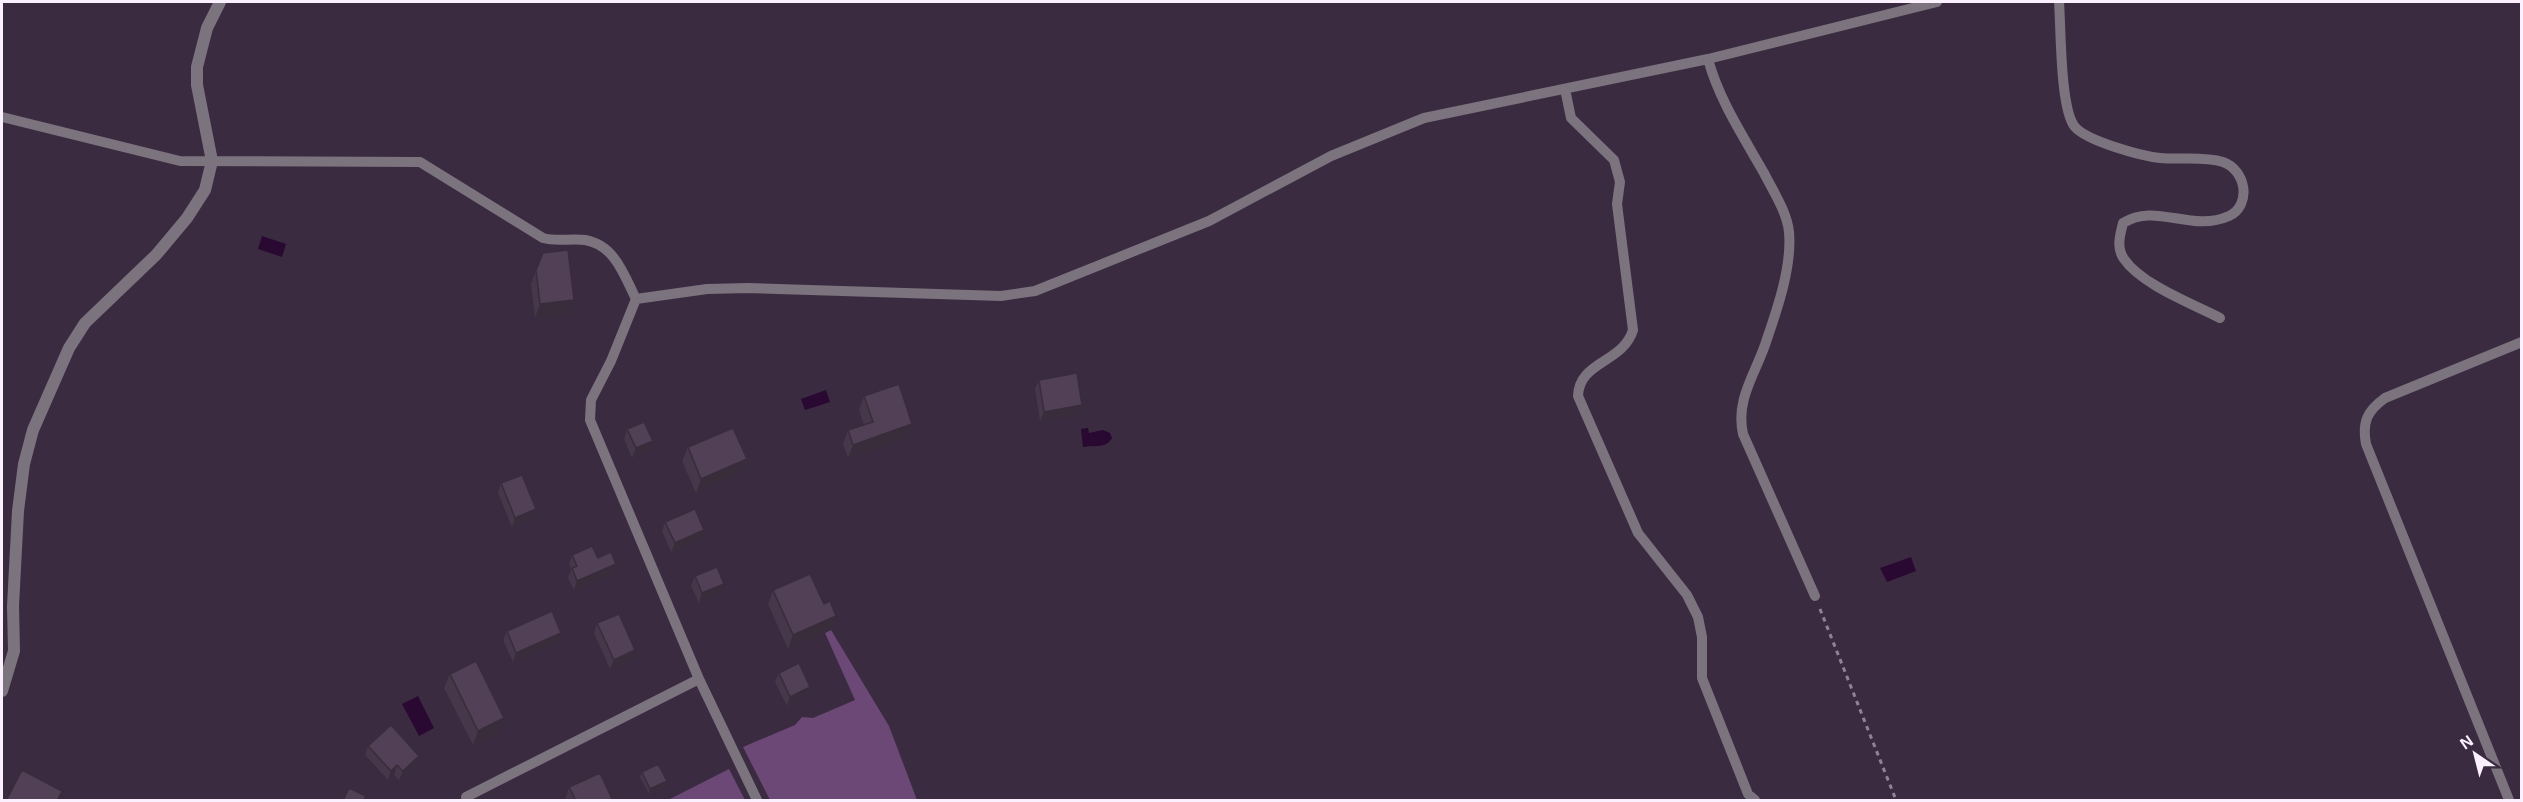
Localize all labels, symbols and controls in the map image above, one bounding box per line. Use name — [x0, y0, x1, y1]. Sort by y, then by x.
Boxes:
north arrow — [2445, 724, 2505, 784]
text: N — [2457, 732, 2476, 752]

